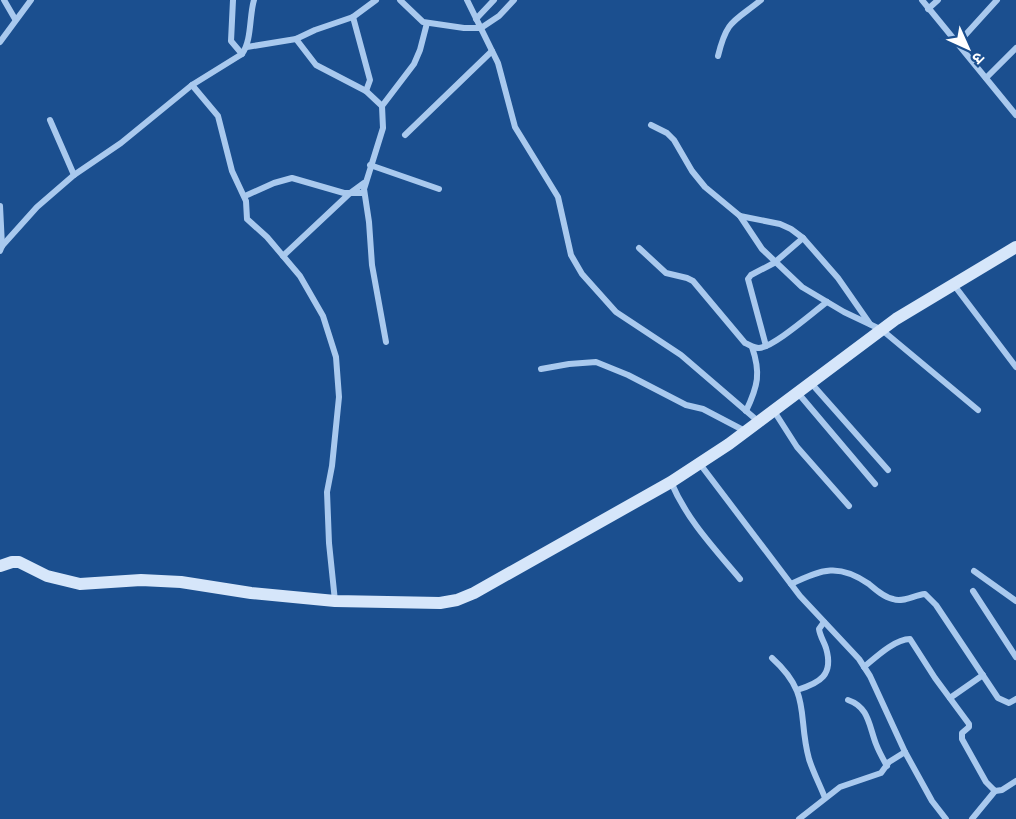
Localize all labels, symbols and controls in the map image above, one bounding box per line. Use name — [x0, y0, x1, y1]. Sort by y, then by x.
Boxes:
north arrow — [938, 18, 998, 78]
text: उ — [968, 48, 988, 69]

